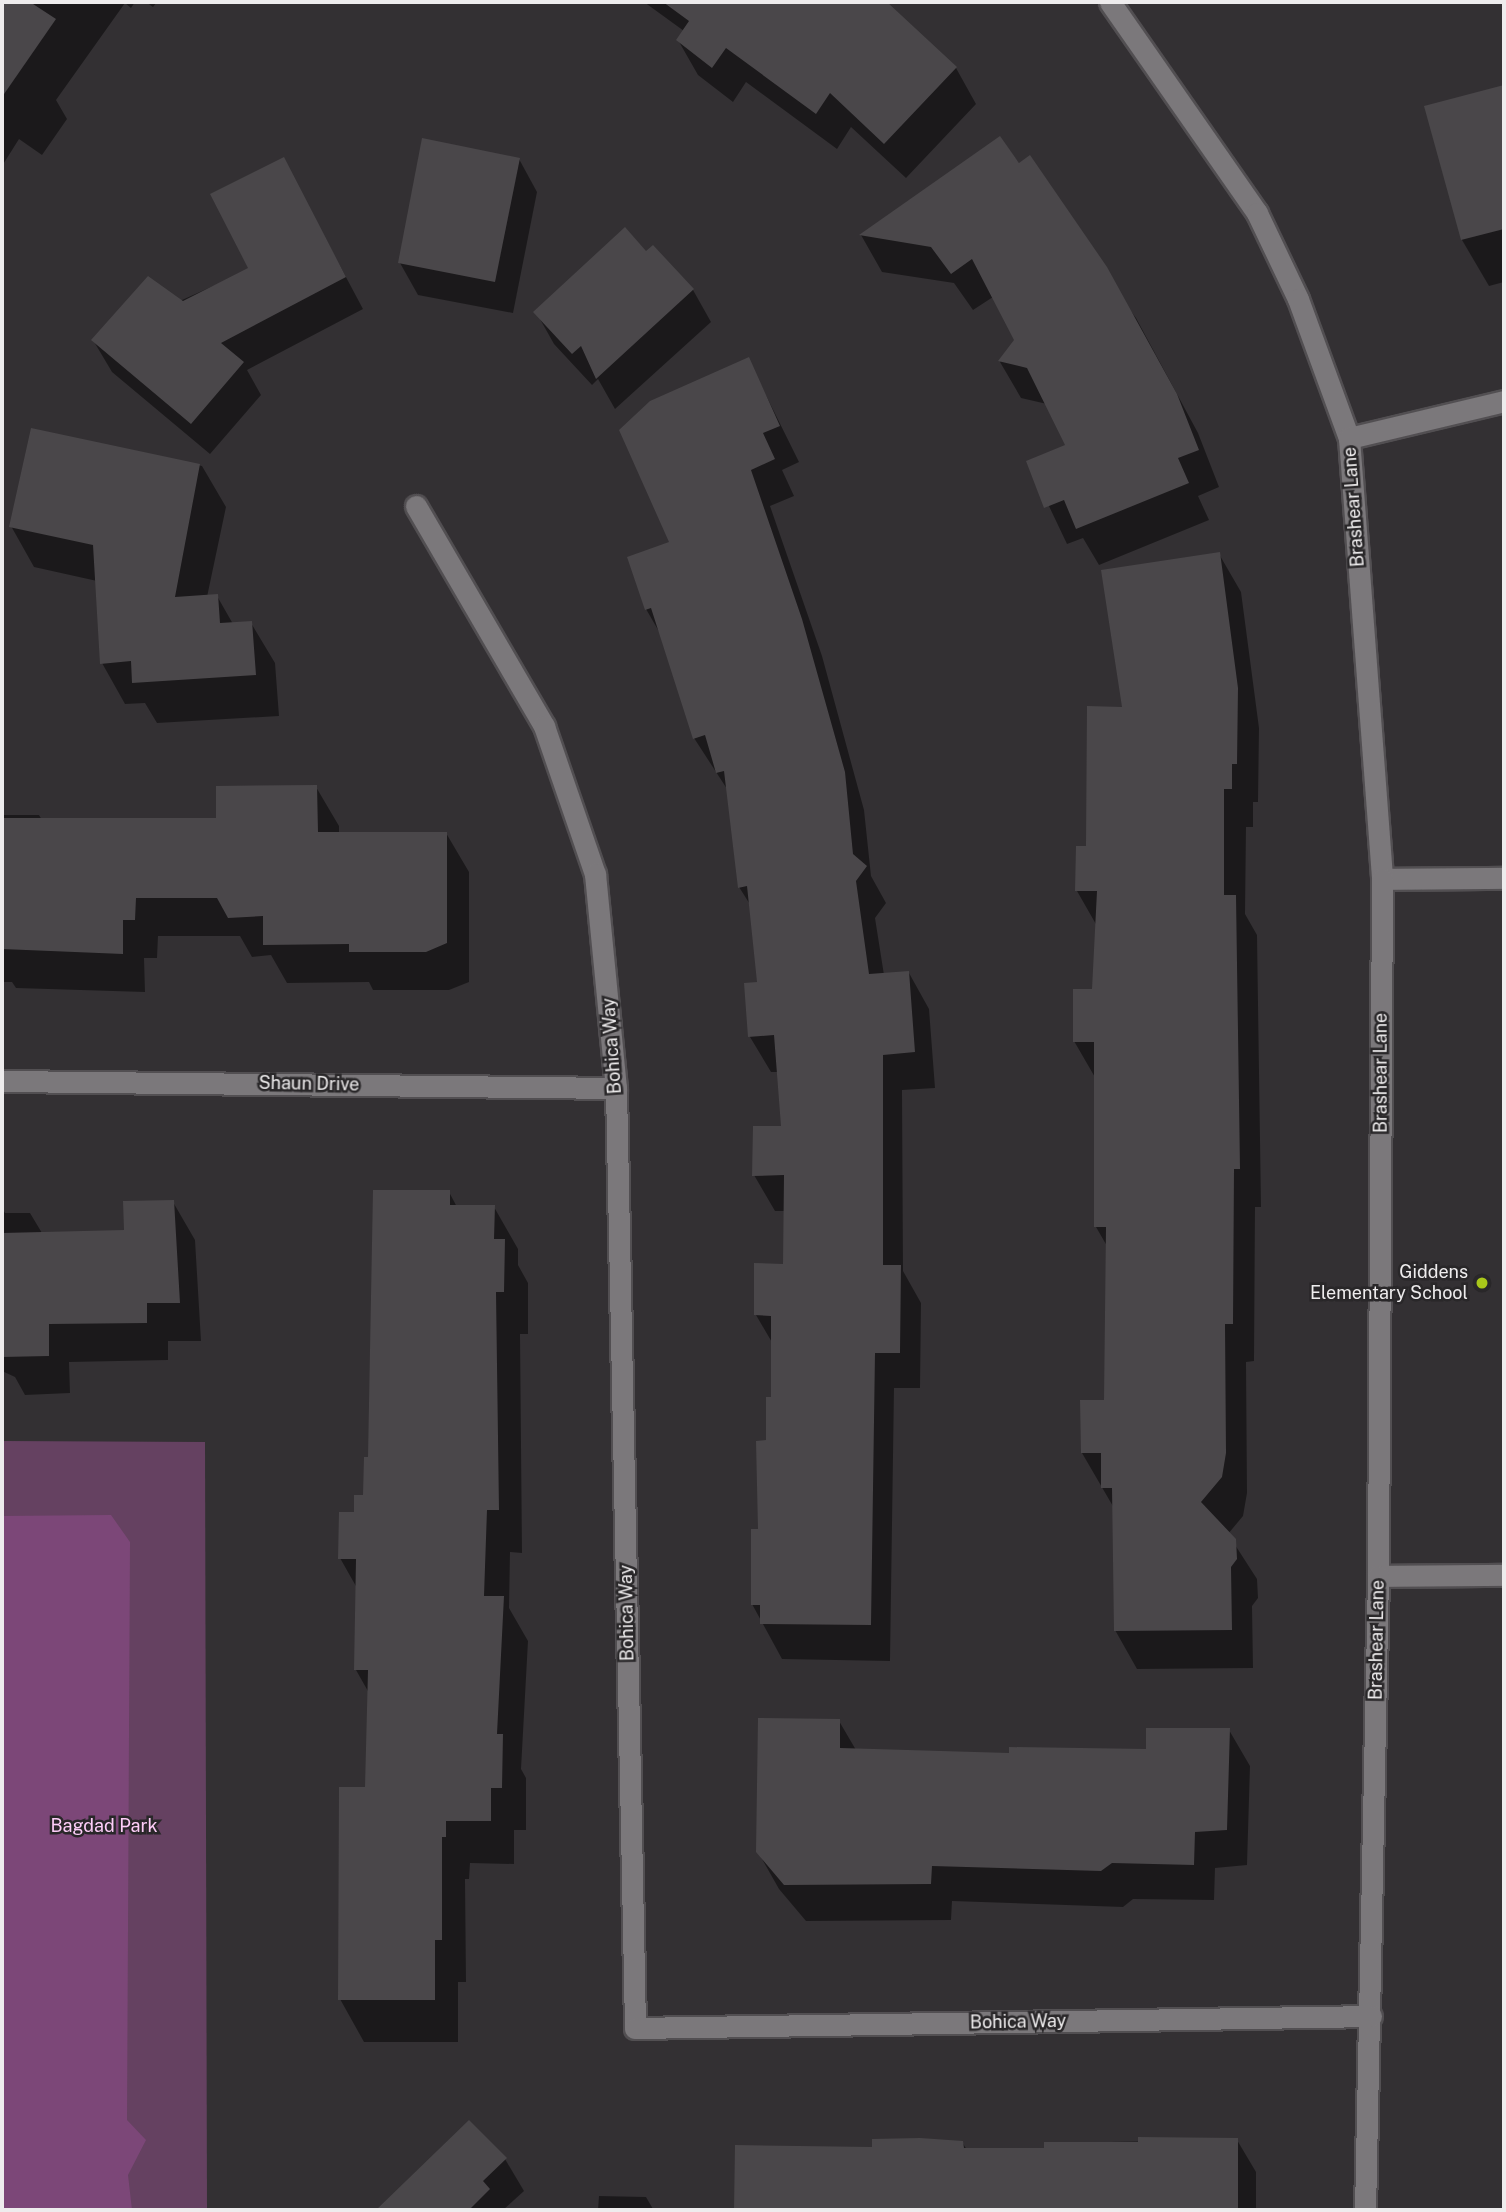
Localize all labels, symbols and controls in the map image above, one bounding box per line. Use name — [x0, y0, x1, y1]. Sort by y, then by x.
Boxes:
street label: Brashear Lane — [1339, 446, 1369, 568]
street label: Bohica Way — [598, 997, 626, 1095]
street label: Brashear Lane — [1370, 1013, 1392, 1133]
street label: Shaun Drive — [258, 1072, 360, 1096]
place label: Giddens Elementary School — [1310, 1262, 1468, 1304]
marker: Giddens Elementary School — [1474, 1275, 1490, 1291]
street label: Bohica Way — [615, 1564, 639, 1662]
street label: Brashear Lane — [1365, 1580, 1389, 1700]
park label: Bagdad Park — [50, 1815, 158, 1837]
street label: Bohica Way — [969, 2010, 1067, 2034]

